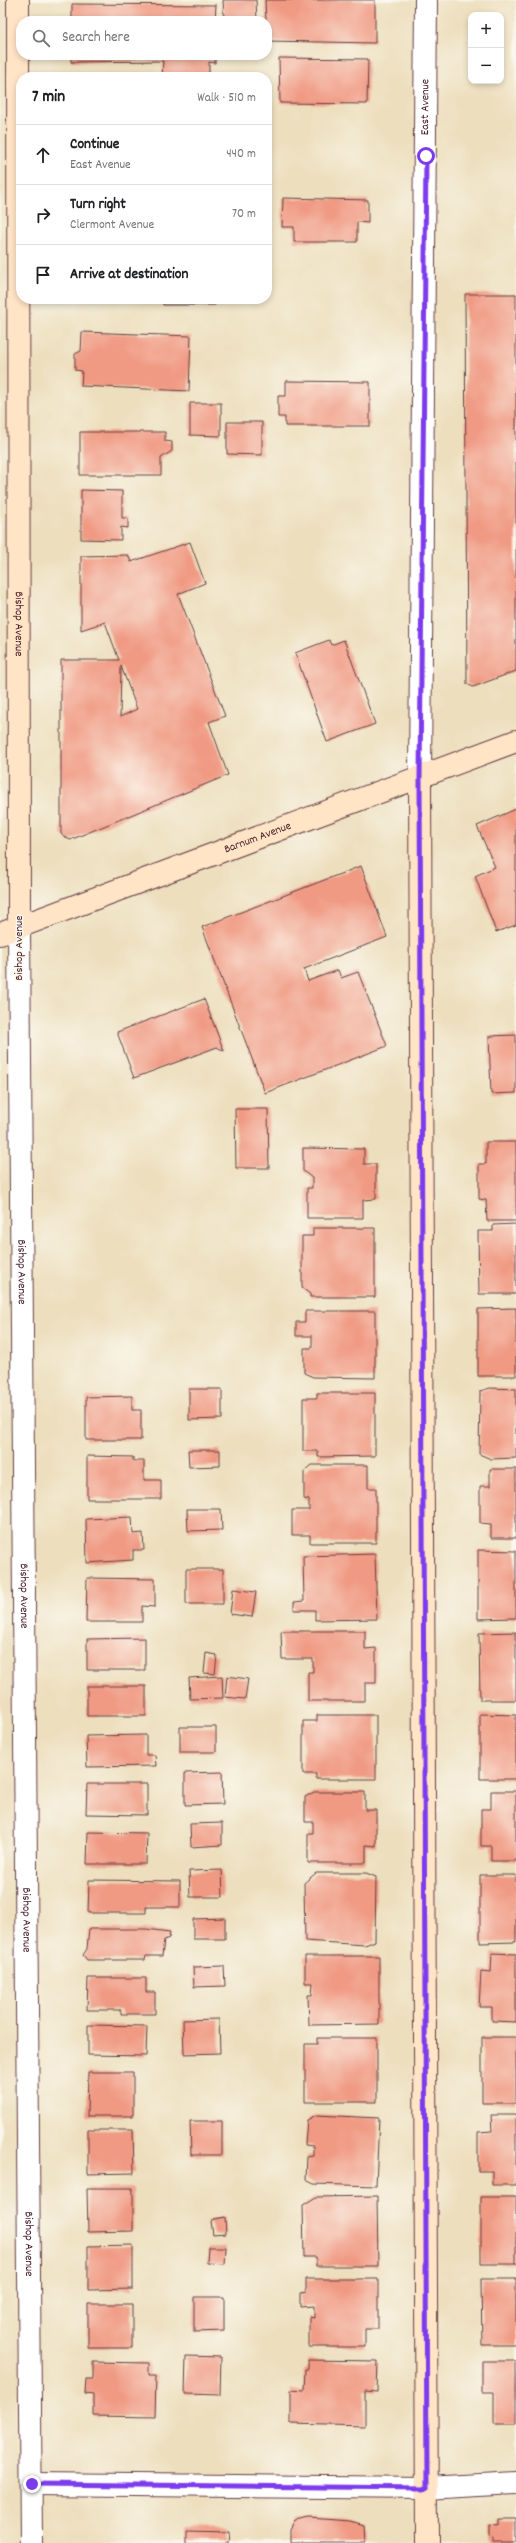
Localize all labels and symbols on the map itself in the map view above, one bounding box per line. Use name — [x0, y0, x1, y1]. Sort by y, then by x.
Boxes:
street label: East Avenue — [416, 79, 434, 135]
route start — [417, 147, 435, 165]
street label: Bishop Avenue — [10, 591, 27, 657]
street label: Barnum Avenue — [222, 817, 294, 858]
street label: Bishop Avenue — [11, 916, 28, 980]
street label: Bishop Avenue — [13, 1239, 30, 1305]
street label: Bishop Avenue — [15, 1563, 33, 1629]
street label: Bishop Avenue — [18, 1887, 35, 1953]
street label: Bishop Avenue — [20, 2211, 38, 2277]
route end — [23, 2475, 41, 2493]

